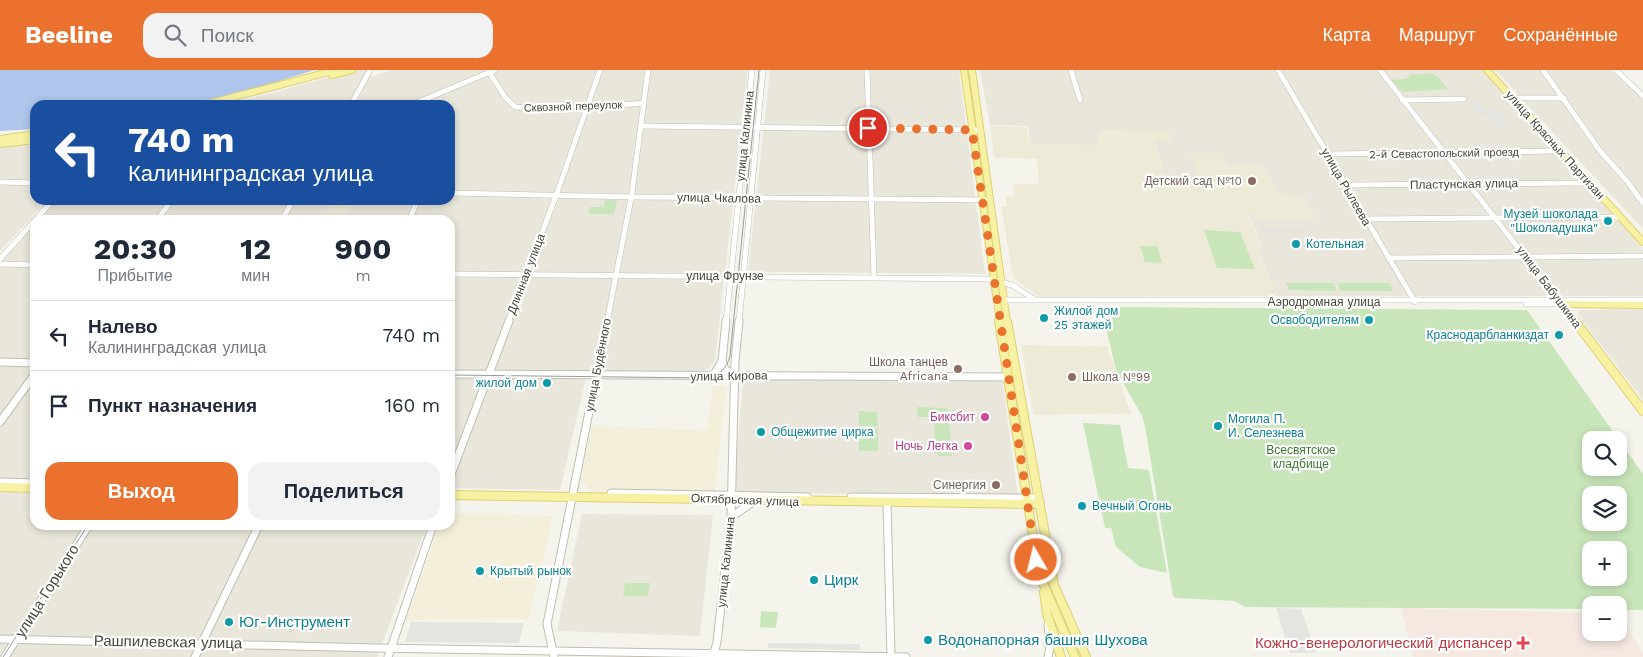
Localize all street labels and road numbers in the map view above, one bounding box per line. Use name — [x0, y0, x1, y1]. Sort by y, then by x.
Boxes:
street label: улица Красных Партизан — [1502, 88, 1608, 202]
street label: улица Калинина — [733, 90, 757, 182]
street label: Сквозной переулок — [524, 98, 623, 115]
street label: улица Рылеева — [1318, 146, 1374, 228]
street label: 2-й Севастопольский проезд — [1369, 146, 1520, 161]
street label: Пластунская улица — [1410, 176, 1519, 192]
street label: улица Чкалова — [677, 190, 761, 206]
street label: Длинная улица — [504, 231, 548, 316]
street label: улица Бабушкина — [1514, 243, 1585, 331]
street label: улица Фрунзе — [686, 269, 764, 283]
street label: Аэродромная улица — [1268, 295, 1381, 309]
street label: улица Будённого — [582, 317, 614, 413]
street label: улица Кирова — [690, 368, 768, 384]
street label: Октябрьская улица — [691, 491, 800, 509]
street label: улица Калинина — [714, 516, 738, 608]
street label: улица Горького — [11, 541, 83, 641]
street label: Рашпилевская улица — [94, 632, 243, 652]

